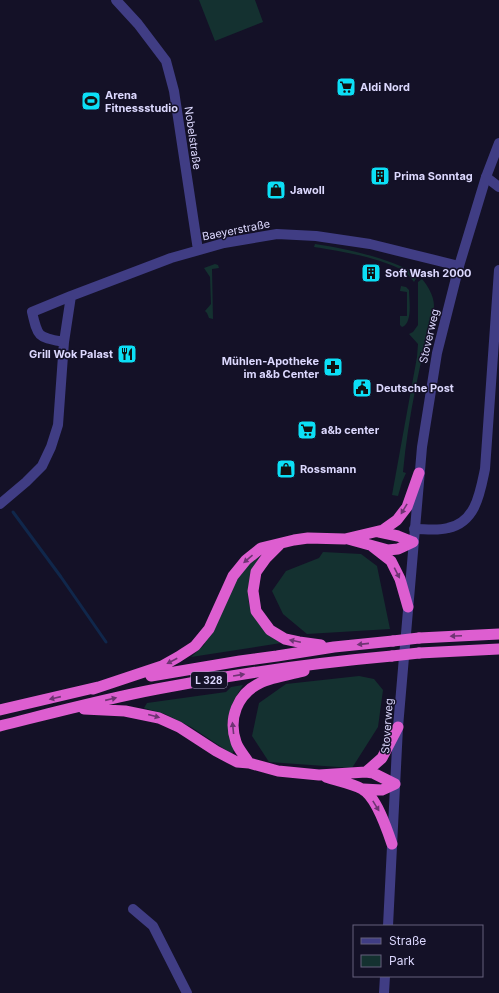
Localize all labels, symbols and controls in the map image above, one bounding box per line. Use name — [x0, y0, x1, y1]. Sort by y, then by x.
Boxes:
supermarket icon: Aldi Nord — [335, 76, 357, 98]
place label: Aldi Nord — [360, 80, 410, 94]
place label: Arena Fitnessstudio — [105, 88, 178, 115]
sports icon: Arena Fitnessstudio — [80, 90, 102, 112]
street label: Nobelstraße — [182, 106, 204, 170]
building icon: Prima Sonntag — [369, 165, 391, 187]
place label: Prima Sonntag — [394, 169, 473, 183]
shop icon: Jawoll — [265, 179, 287, 201]
place label: Jawoll — [290, 183, 325, 197]
street label: Baeyerstraße — [201, 217, 271, 243]
building icon: Soft Wash 2000 — [360, 262, 382, 284]
place label: Soft Wash 2000 — [385, 266, 472, 280]
street label: Stoverweg — [416, 307, 442, 365]
restaurant icon: Grill Wok Palast — [116, 343, 138, 365]
place label: Grill Wok Palast — [29, 347, 113, 361]
place label: Mühlen-Apotheke im a&b Center — [222, 354, 320, 381]
pharmacy icon: Mühlen-Apotheke im a&b Center — [322, 356, 344, 378]
public building icon: Deutsche Post — [351, 377, 373, 399]
place label: Deutsche Post — [376, 381, 454, 395]
supermarket icon: a&b center — [296, 419, 318, 441]
place label: a&b center — [321, 423, 380, 437]
shop icon: Rossmann — [275, 458, 297, 480]
place label: Rossmann — [300, 462, 356, 476]
one-way arrow — [401, 503, 408, 515]
one-way arrow — [243, 554, 253, 563]
one-way arrow — [393, 567, 400, 578]
one-way arrow — [450, 633, 462, 640]
one-way arrow — [289, 638, 301, 644]
one-way arrow — [357, 640, 370, 647]
one-way arrow — [166, 657, 178, 664]
road number: L 328 — [191, 672, 227, 688]
one-way arrow — [233, 672, 245, 678]
one-way arrow — [48, 695, 61, 701]
one-way arrow — [105, 696, 118, 702]
street label: Stoverweg — [378, 698, 396, 754]
one-way arrow — [147, 714, 160, 720]
one-way arrow — [230, 722, 237, 734]
one-way arrow — [372, 800, 380, 811]
legend — [353, 925, 483, 977]
text: Straße — [389, 933, 426, 948]
text: Park — [389, 953, 415, 968]

